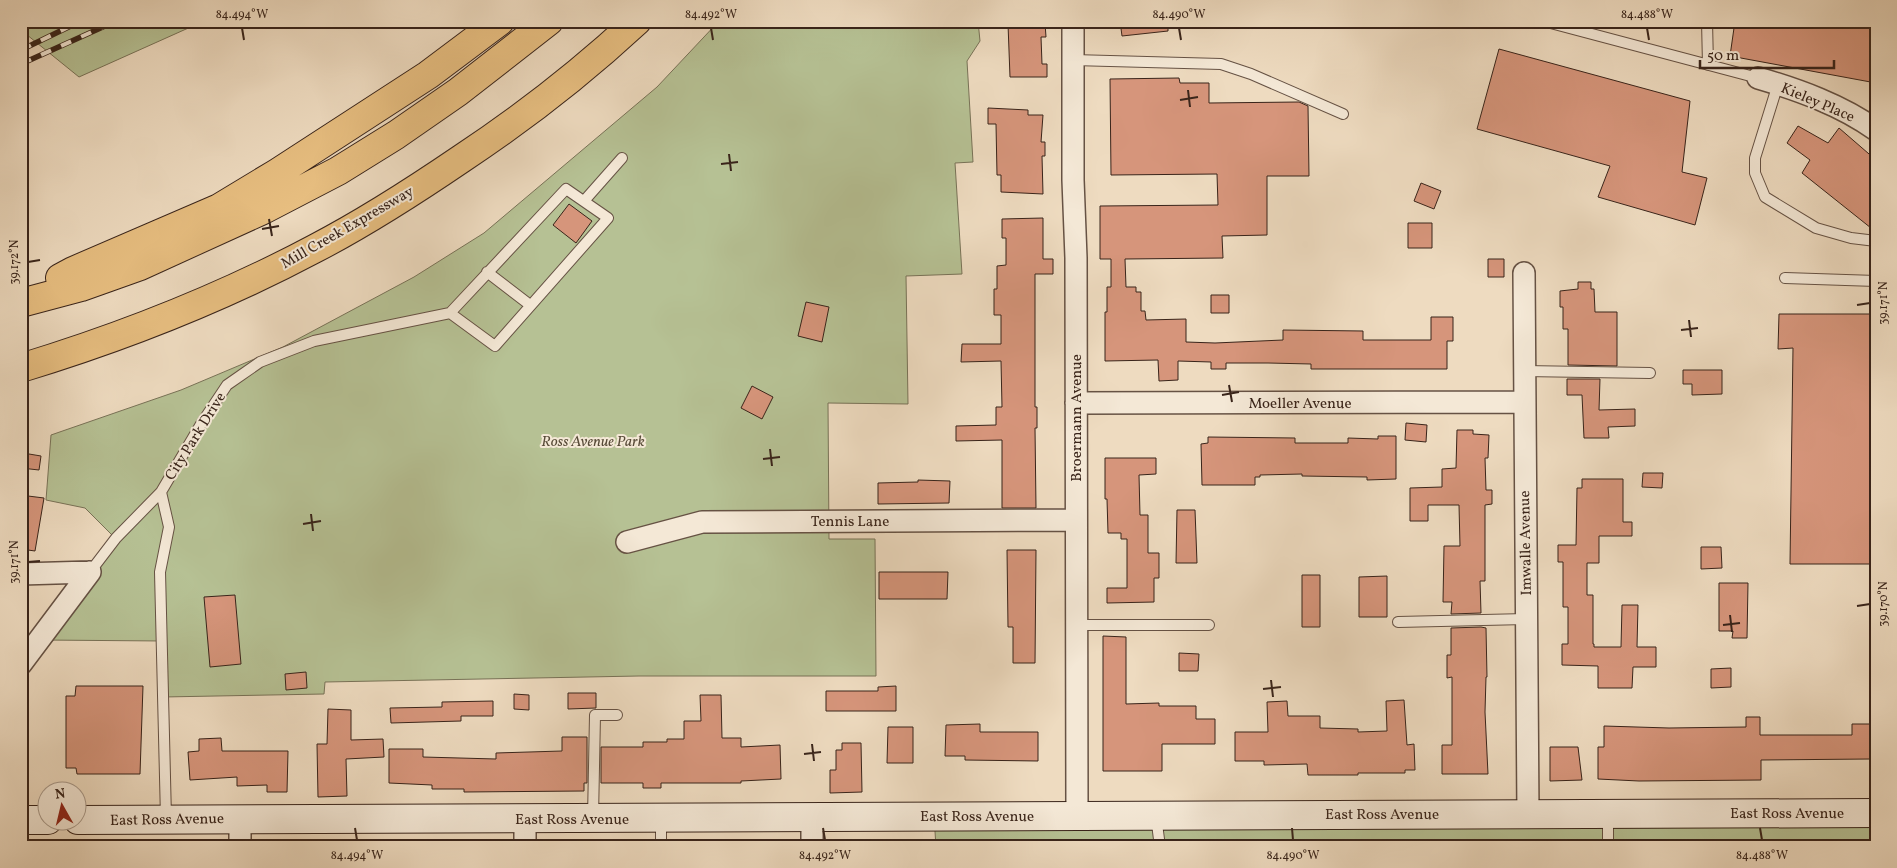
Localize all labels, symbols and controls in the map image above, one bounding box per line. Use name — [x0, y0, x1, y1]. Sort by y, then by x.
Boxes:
text: 84.494°W — [216, 7, 268, 23]
text: 84.492°W — [685, 7, 737, 23]
text: 84.490°W — [1152, 7, 1206, 23]
text: 84.488°W — [1621, 7, 1673, 23]
scale bar — [1700, 38, 1833, 70]
text: 50 m — [1707, 46, 1739, 67]
street label: Kieley Place — [1777, 78, 1858, 128]
street label: Mill Creek Expressway — [278, 182, 418, 275]
text: 39.172°N — [7, 240, 23, 284]
text: 39.171°N — [1876, 281, 1892, 325]
street label: Broermann Avenue — [1067, 354, 1088, 482]
street label: City Park Drive — [161, 389, 232, 485]
street label: Moeller Avenue — [1248, 394, 1352, 415]
park label: Ross Avenue Park — [541, 432, 645, 453]
street label: Imwalle Avenue — [1515, 490, 1538, 596]
street label: Tennis Lane — [811, 512, 889, 533]
text: 39.171°N — [7, 540, 23, 584]
text: 39.170°N — [1876, 581, 1892, 627]
north arrow — [38, 780, 88, 830]
text: N — [54, 784, 67, 805]
street label: East Ross Avenue — [1730, 804, 1844, 825]
street label: East Ross Avenue — [1325, 805, 1439, 826]
street label: East Ross Avenue — [920, 807, 1034, 828]
street label: East Ross Avenue — [110, 809, 224, 832]
street label: East Ross Avenue — [515, 810, 629, 831]
text: 84.494°W — [331, 848, 383, 864]
text: 84.492°W — [799, 848, 851, 864]
text: 84.490°W — [1266, 848, 1320, 864]
text: 84.488°W — [1736, 848, 1788, 864]

